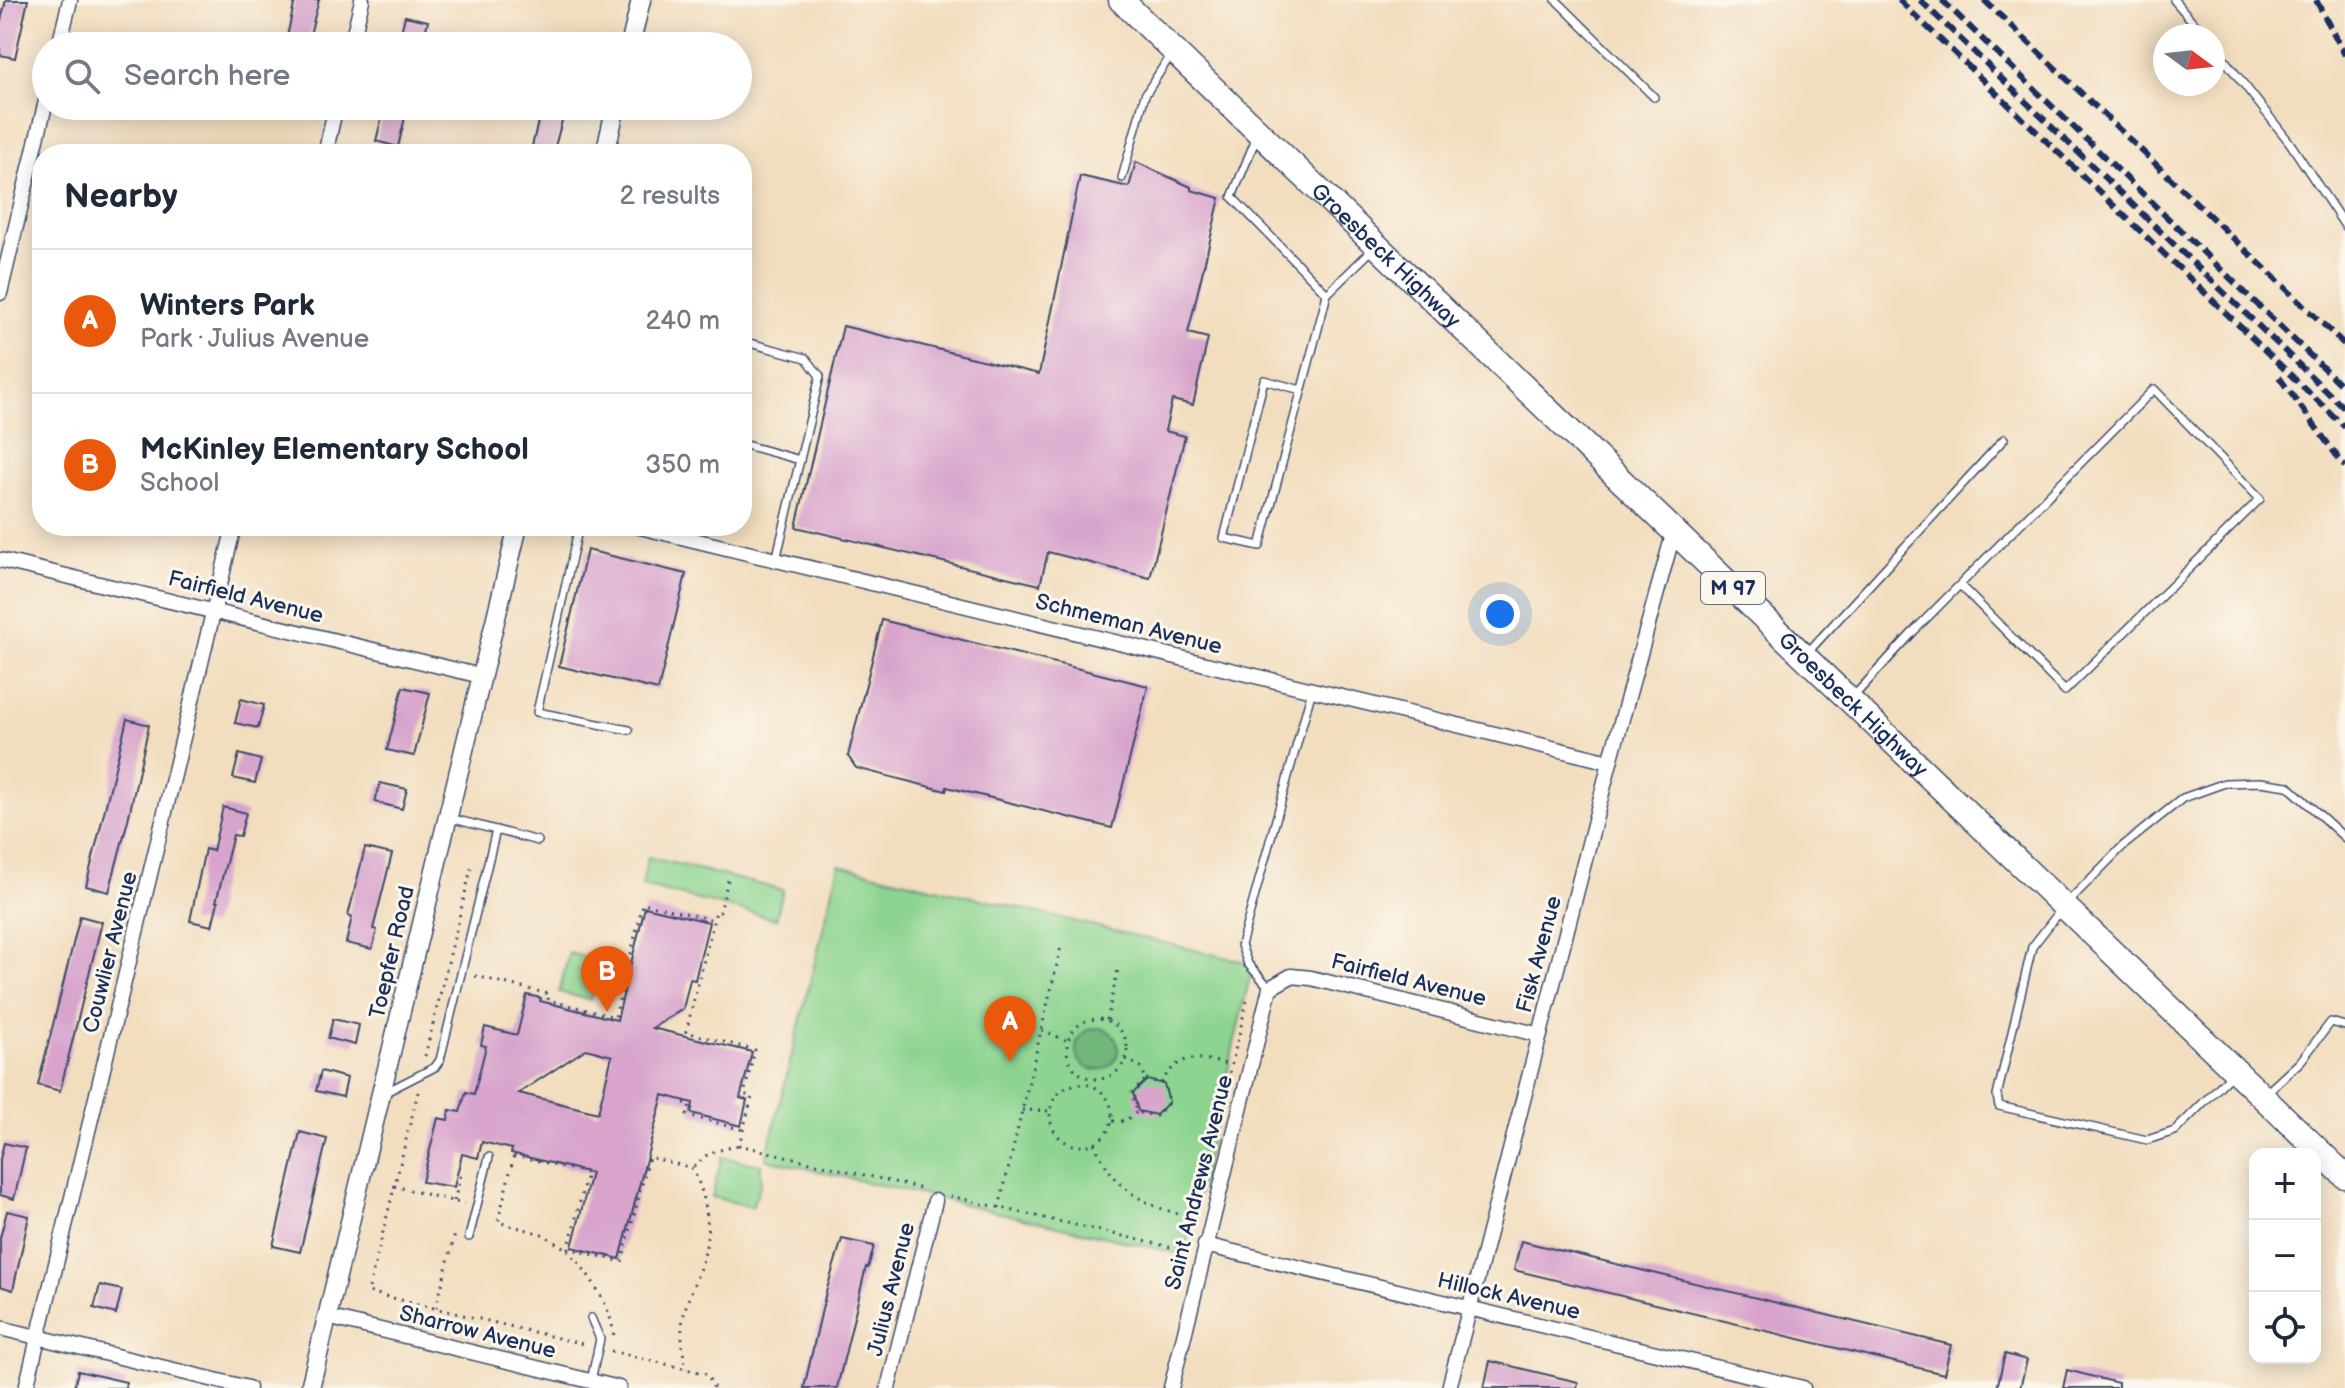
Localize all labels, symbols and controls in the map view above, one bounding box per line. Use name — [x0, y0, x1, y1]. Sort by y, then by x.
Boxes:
north arrow — [2153, 24, 2225, 96]
search box — [32, 32, 752, 120]
icon: search — [60, 54, 104, 98]
text: Search here — [124, 58, 290, 94]
text: Nearby — [64, 176, 178, 217]
street label: Groesbeck Highway — [1305, 178, 1466, 334]
text: 2 results — [620, 181, 720, 212]
text: Winters Park — [140, 288, 315, 324]
text: A — [82, 306, 98, 337]
text: 240 m — [645, 306, 720, 337]
text: Park · Julius Avenue — [140, 324, 369, 355]
text: McKinley Elementary School — [140, 432, 529, 468]
text: B — [81, 450, 99, 481]
text: 350 m — [645, 450, 720, 481]
text: School — [140, 468, 219, 499]
street label: Fairfield Avenue — [165, 565, 326, 630]
road number: M 97 — [1701, 572, 1765, 604]
street label: Schmeman Avenue — [1033, 588, 1225, 661]
your location — [1480, 594, 1520, 634]
street label: Groesbeck Highway — [1772, 627, 1933, 783]
street label: Couwlier Avenue — [77, 869, 144, 1036]
street label: Toepfer Road — [364, 883, 421, 1021]
street label: Fisk Avenue — [1511, 893, 1568, 1016]
pin: B — [581, 946, 633, 1012]
street label: Fairfield Avenue — [1328, 948, 1489, 1013]
pin: A — [984, 996, 1036, 1062]
street label: Saint Andrews Avenue — [1160, 1072, 1239, 1293]
map controls — [2249, 1148, 2321, 1364]
button: + — [2249, 1148, 2321, 1220]
street label: Julius Avenue — [862, 1220, 921, 1359]
button: − — [2249, 1220, 2321, 1292]
street label: Hillock Avenue — [1435, 1267, 1583, 1326]
button: locate — [2249, 1292, 2321, 1364]
street label: Sharrow Avenue — [397, 1300, 559, 1365]

